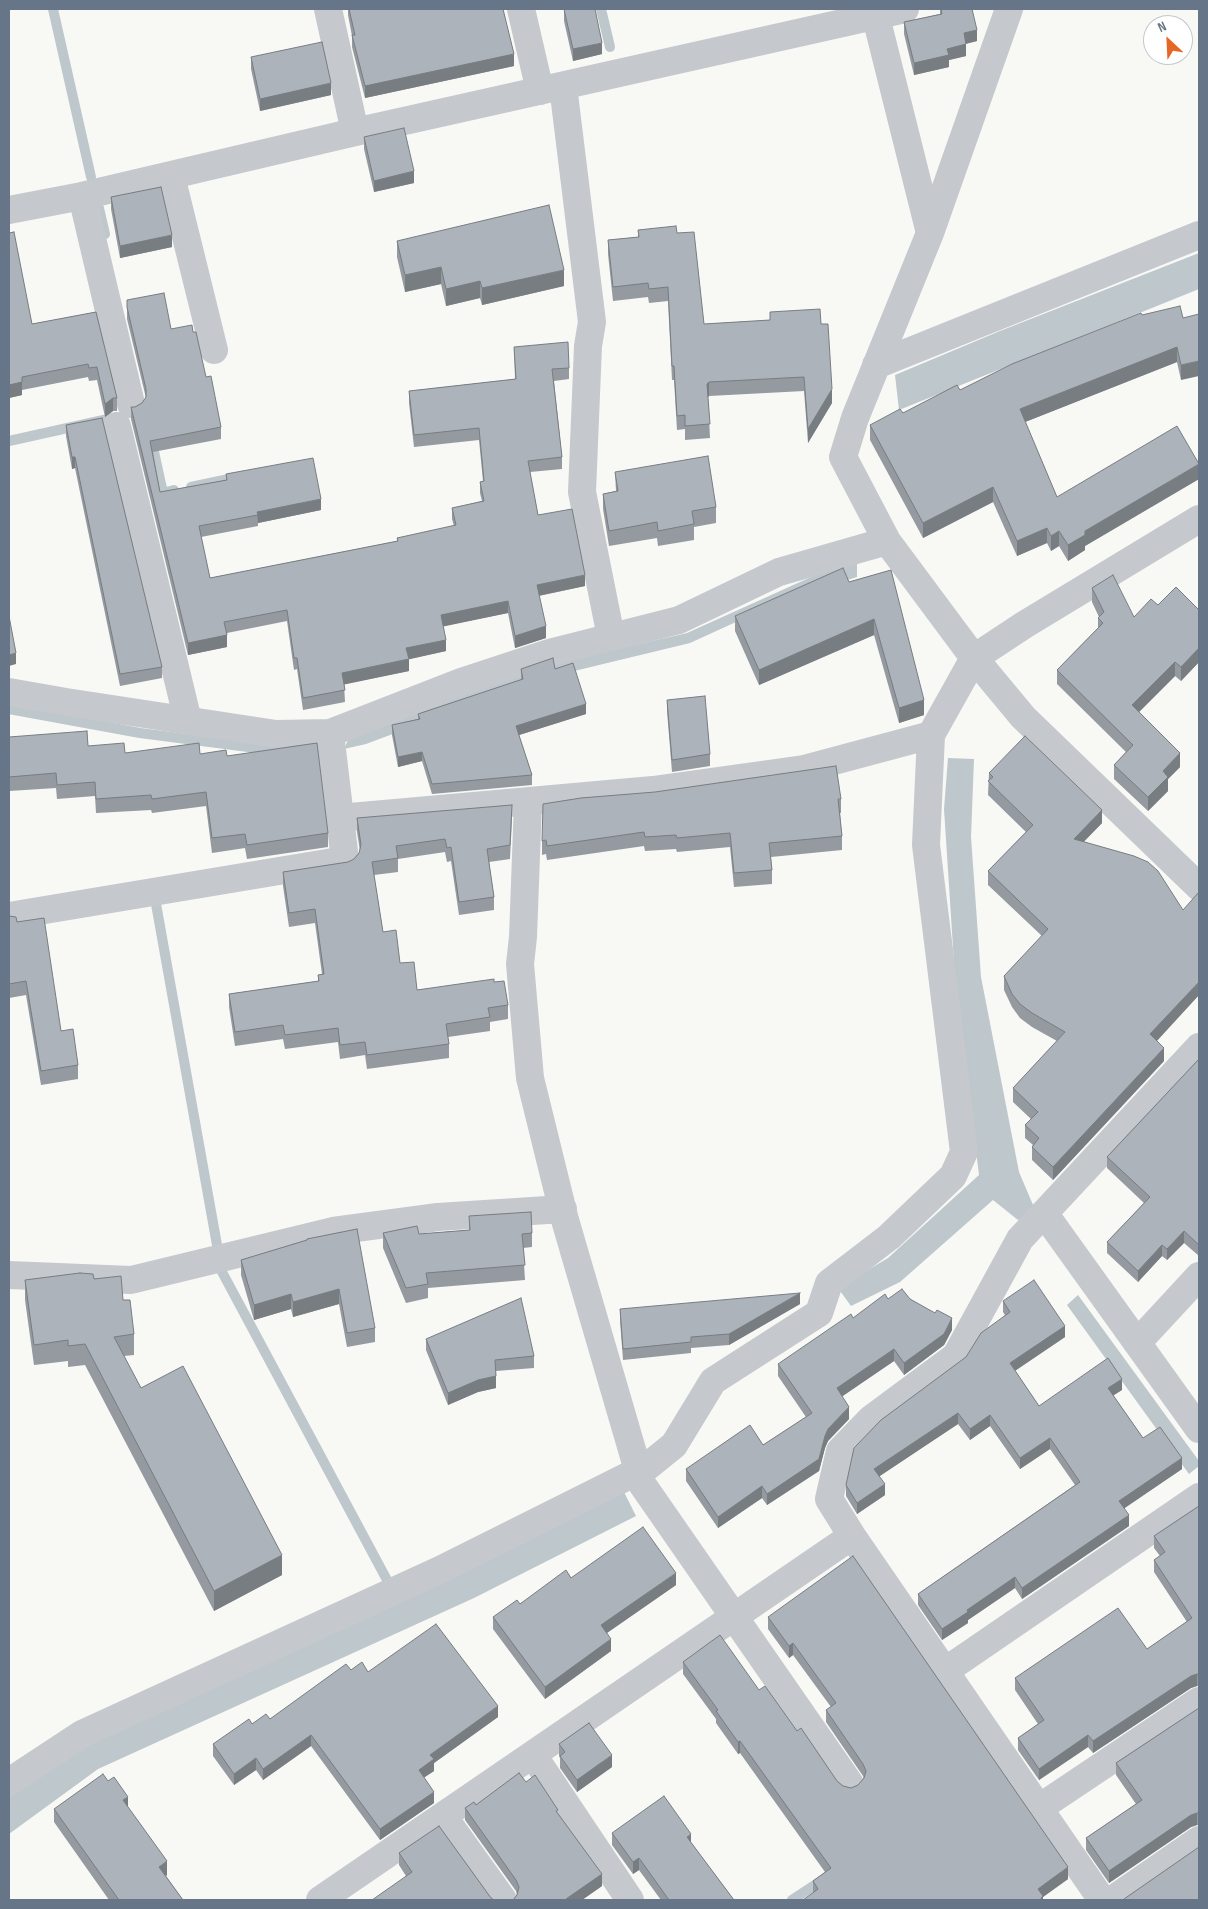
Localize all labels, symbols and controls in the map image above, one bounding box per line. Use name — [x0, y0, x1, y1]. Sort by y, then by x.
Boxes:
north arrow — [1143, 15, 1193, 65]
text: N — [1155, 18, 1169, 36]

